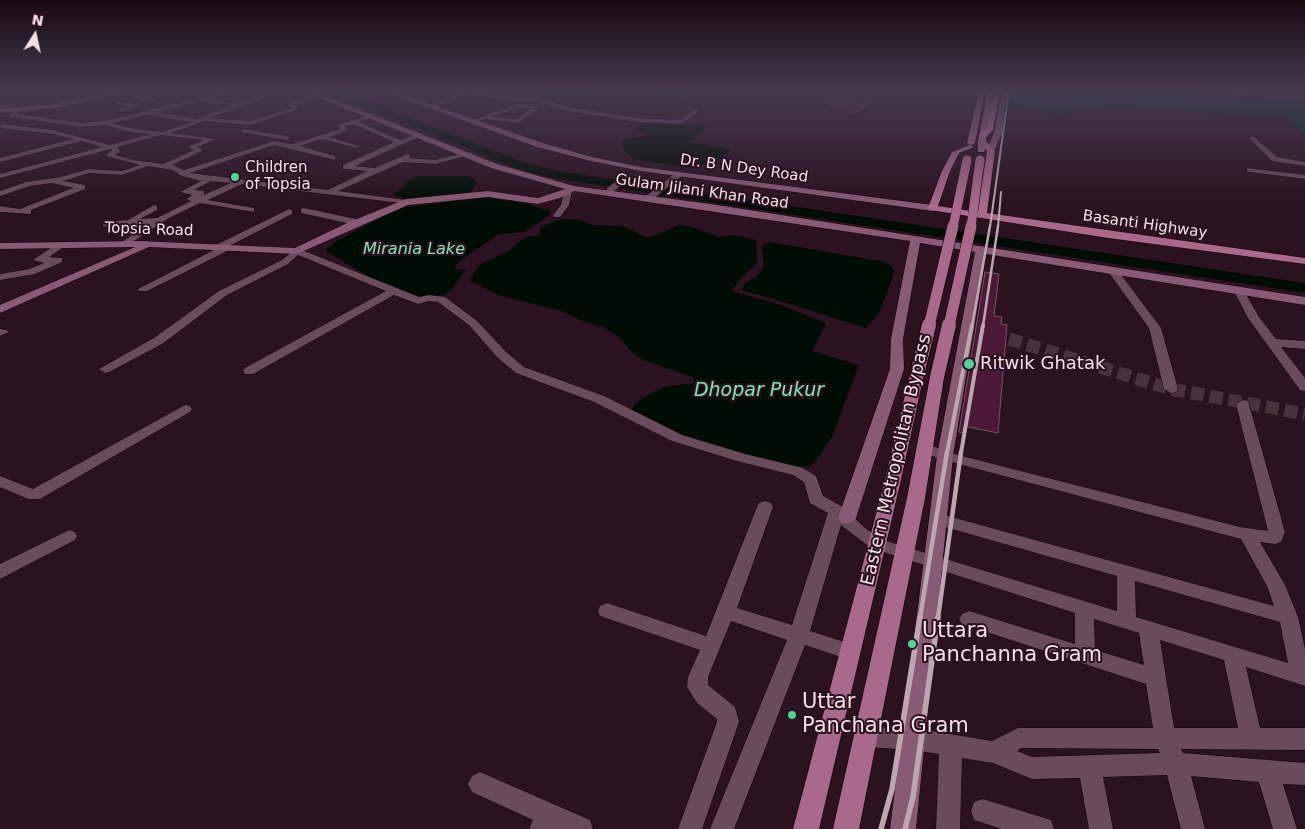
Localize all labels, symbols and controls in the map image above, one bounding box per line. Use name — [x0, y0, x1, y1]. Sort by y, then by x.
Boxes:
north arrow — [10, 10, 60, 60]
text: N — [30, 11, 45, 29]
street label: Dr. B N Dey Road — [679, 151, 809, 187]
place label: Children of Topsia — [245, 159, 311, 194]
marker: Children of Topsia — [229, 171, 241, 183]
street label: Gulam Jilani Khan Road — [614, 171, 790, 213]
street label: Basanti Highway — [1082, 207, 1208, 243]
street label: Topsia Road — [104, 219, 194, 241]
water label: Mirania Lake — [363, 240, 465, 260]
street label: Eastern Metropolitan Bypass — [857, 332, 937, 588]
place label: Ritwik Ghatak — [980, 353, 1105, 375]
marker: Ritwik Ghatak — [962, 357, 976, 371]
water label: Dhopar Pukur — [694, 380, 824, 402]
place label: Uttara Panchanna Gram — [922, 619, 1102, 669]
marker: Uttara Panchanna Gram — [906, 638, 918, 650]
place label: Uttar Panchana Gram — [802, 690, 969, 740]
marker: Uttar Panchana Gram — [786, 709, 798, 721]

